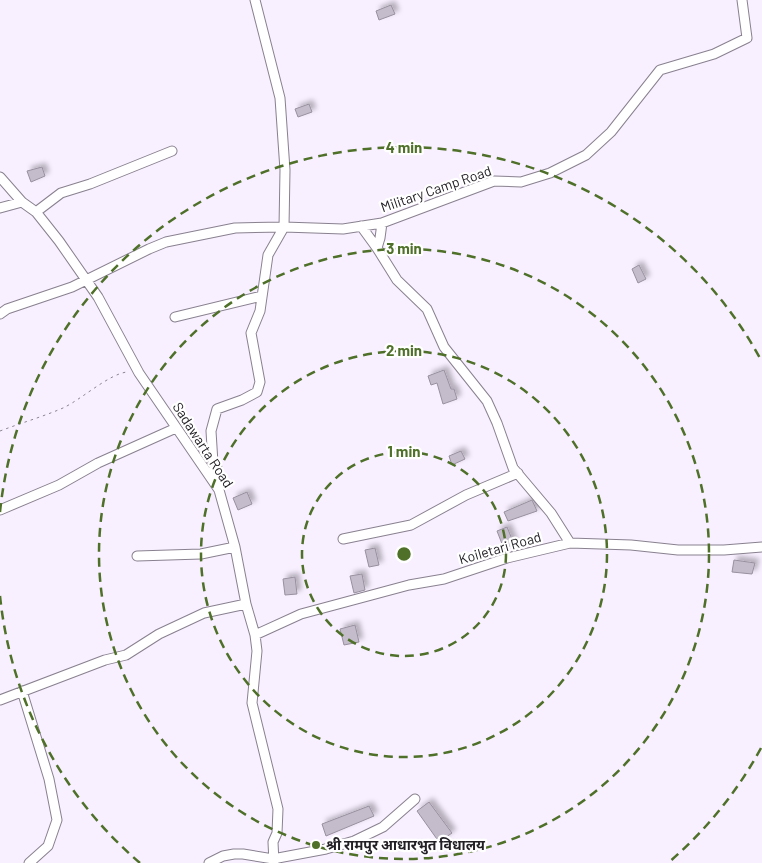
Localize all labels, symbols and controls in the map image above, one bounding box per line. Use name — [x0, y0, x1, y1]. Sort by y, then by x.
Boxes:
text: 4 min — [386, 138, 422, 156]
street label: Military Camp Road — [378, 162, 493, 215]
text: 3 min — [386, 239, 422, 257]
text: 2 min — [386, 341, 422, 359]
street label: Sadawarta Road — [169, 399, 237, 491]
text: 1 min — [388, 442, 420, 460]
street label: Koiletari Road — [457, 528, 543, 567]
centre of rings — [395, 545, 413, 563]
place label: श्री रामपुर आधारभुत विधालय — [326, 836, 486, 855]
marker: श्री रामपुर आधारभुत विधालय — [310, 839, 322, 851]

